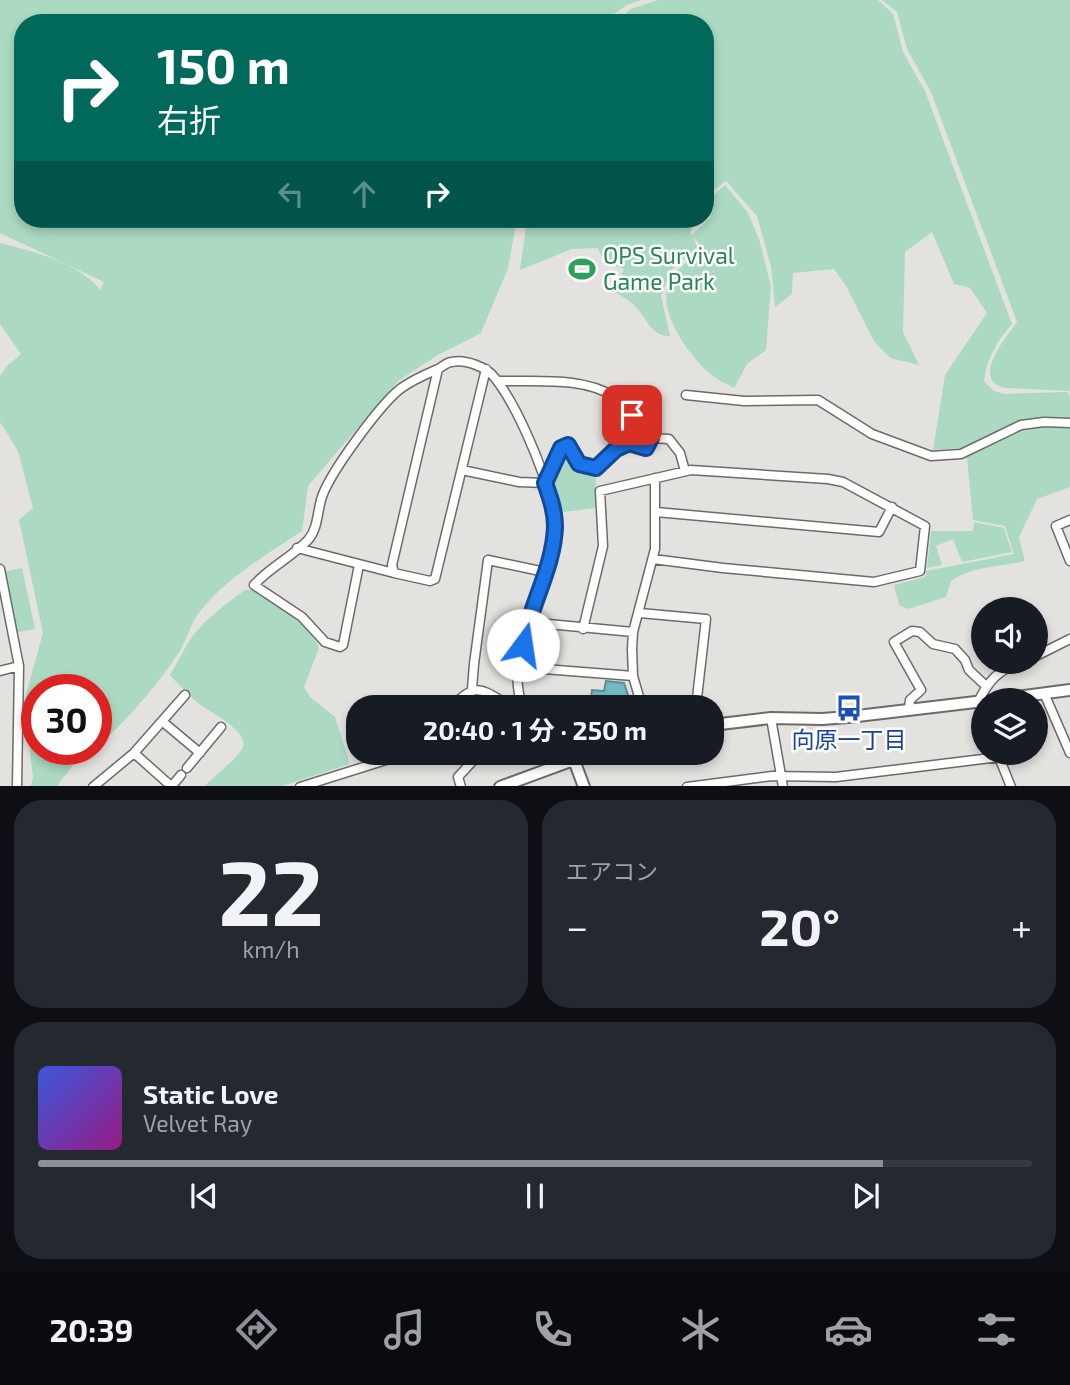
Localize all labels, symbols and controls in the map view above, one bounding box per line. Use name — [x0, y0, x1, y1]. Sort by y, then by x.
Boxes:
text: 150 m — [157, 35, 290, 94]
icon: right — [42, 42, 133, 133]
text: 右折 — [157, 100, 221, 138]
icon: left — [272, 175, 310, 213]
icon: ahead — [345, 175, 383, 213]
icon: right — [418, 175, 456, 213]
place label: OPS Survival Game Park — [603, 241, 735, 295]
sports icon: OPS Survival Game Park — [567, 254, 597, 284]
pin — [602, 385, 662, 445]
icon: arrive — [613, 396, 651, 434]
map controls — [971, 597, 1048, 765]
button: sound — [971, 597, 1048, 674]
position arrow — [486, 608, 560, 682]
speed limit sign: 30 — [21, 674, 112, 765]
button: layers — [971, 688, 1048, 765]
bus stop icon: 向原一丁目 — [834, 693, 864, 723]
text: 20:40 · 1 分 · 250 m — [423, 714, 647, 745]
place label: 向原一丁目 — [792, 725, 907, 753]
text: 22 — [218, 835, 324, 944]
text: エアコン — [566, 857, 658, 885]
text: 20° — [759, 894, 840, 956]
text: − — [566, 903, 588, 949]
text: + — [1011, 903, 1032, 949]
text: km/h — [242, 935, 300, 963]
text: Static Love — [143, 1078, 279, 1109]
text: Velvet Ray — [143, 1109, 252, 1137]
icon: previous — [185, 1177, 223, 1215]
icon: pause — [516, 1177, 554, 1215]
icon: next — [847, 1177, 885, 1215]
icon: directions — [232, 1305, 281, 1354]
icon: music — [380, 1305, 429, 1354]
icon: phone — [528, 1305, 577, 1354]
icon: climate — [676, 1305, 725, 1354]
icon: car — [824, 1305, 873, 1354]
icon: filters — [972, 1305, 1021, 1354]
text: 20:39 — [49, 1310, 133, 1348]

